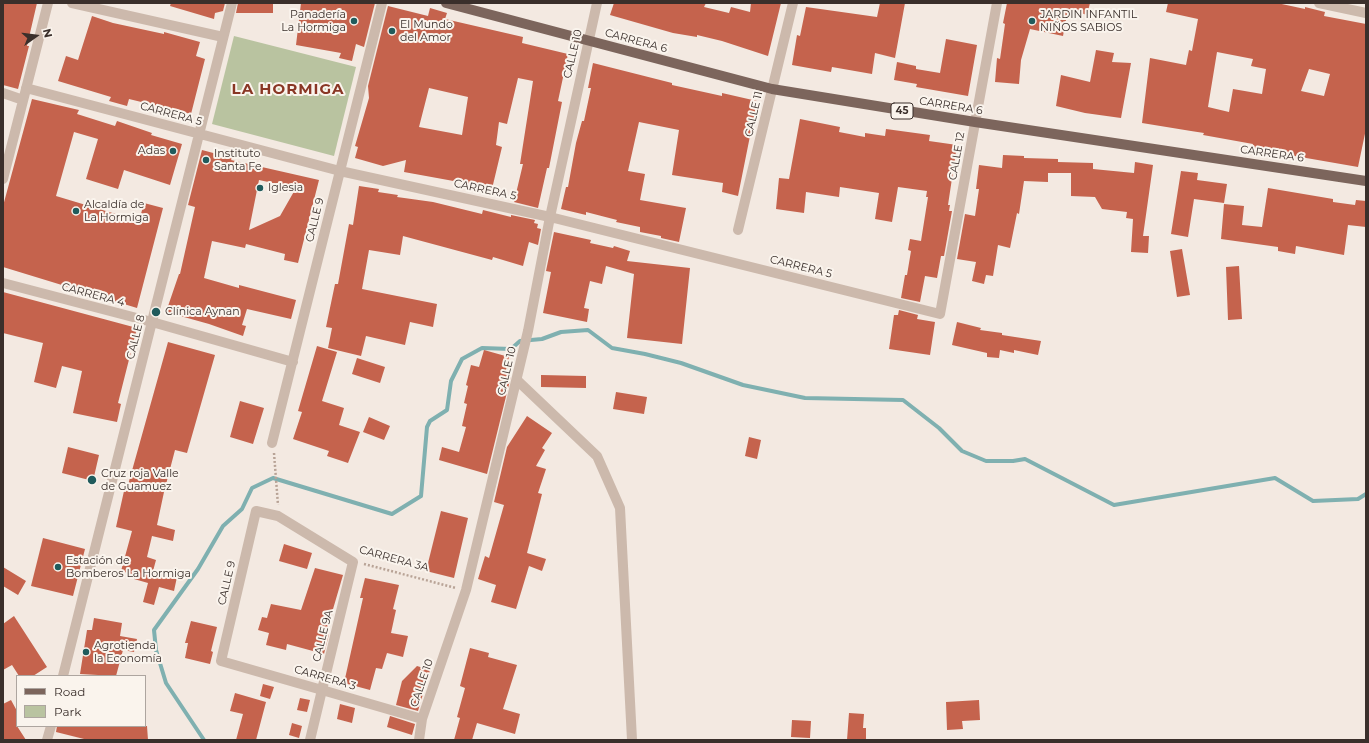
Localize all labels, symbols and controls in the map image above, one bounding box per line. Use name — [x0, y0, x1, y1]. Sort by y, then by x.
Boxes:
place label: Panadería La Hormiga — [281, 8, 346, 34]
place label: JARDIN INFANTIL NIÑOS SABIOS — [1040, 8, 1137, 34]
north arrow — [16, 16, 56, 56]
marker: Panadería La Hormiga — [349, 16, 359, 26]
marker: JARDIN INFANTIL NIÑOS SABIOS — [1027, 16, 1037, 26]
place label: El Mundo del Amor — [400, 18, 453, 44]
marker: El Mundo del Amor — [387, 26, 397, 36]
street label: CARRERA 6 — [603, 26, 669, 56]
text: N — [40, 27, 56, 39]
street label: CALLE 10 — [561, 28, 585, 80]
district label: LA HORMIGA — [232, 81, 344, 99]
street label: CALLE 11 — [742, 90, 766, 138]
street label: CARRERA 6 — [918, 94, 984, 118]
street label: CARRERA 5 — [139, 99, 203, 129]
road number: 45 — [891, 103, 913, 119]
street label: CALLE 12 — [946, 131, 968, 181]
street label: CARRERA 6 — [1239, 143, 1305, 165]
place label: Adas — [138, 144, 165, 158]
marker: Adas — [168, 146, 178, 156]
place label: Instituto Santa Fe — [214, 147, 262, 173]
marker: Instituto Santa Fe — [201, 155, 211, 165]
street label: CARRERA 5 — [452, 177, 518, 203]
place label: Iglesia — [268, 181, 303, 195]
marker: Iglesia — [255, 183, 265, 193]
street label: CALLE 9 — [303, 196, 327, 244]
place label: Alcaldía de La Hormiga — [84, 198, 149, 224]
marker: Alcaldía de La Hormiga — [71, 206, 81, 216]
street label: CARRERA 5 — [768, 253, 834, 281]
street label: CARRERA 4 — [60, 280, 126, 310]
place label: Clínica Aynan — [165, 305, 240, 319]
marker: Clínica Aynan — [150, 306, 162, 318]
street label: CALLE 8 — [124, 313, 148, 361]
street label: CALLE 10 — [495, 345, 519, 397]
place label: Cruz roja Valle de Guamuez — [101, 467, 179, 493]
marker: Cruz roja Valle de Guamuez — [86, 474, 98, 486]
street label: CARRERA 3A — [358, 543, 430, 575]
place label: Estación de Bomberos La Hormiga — [66, 554, 191, 580]
street label: CALLE 9 — [215, 559, 239, 607]
marker: Estación de Bomberos La Hormiga — [53, 562, 63, 572]
street label: CALLE 9A — [310, 609, 336, 663]
place label: Agrotienda la Economía — [94, 639, 162, 665]
marker: Agrotienda la Economía — [81, 647, 91, 657]
street label: CALLE 10 — [408, 657, 436, 709]
street label: CARRERA 3 — [293, 663, 357, 693]
legend — [16, 675, 146, 727]
text: Road — [54, 684, 85, 699]
text: Park — [54, 704, 81, 719]

